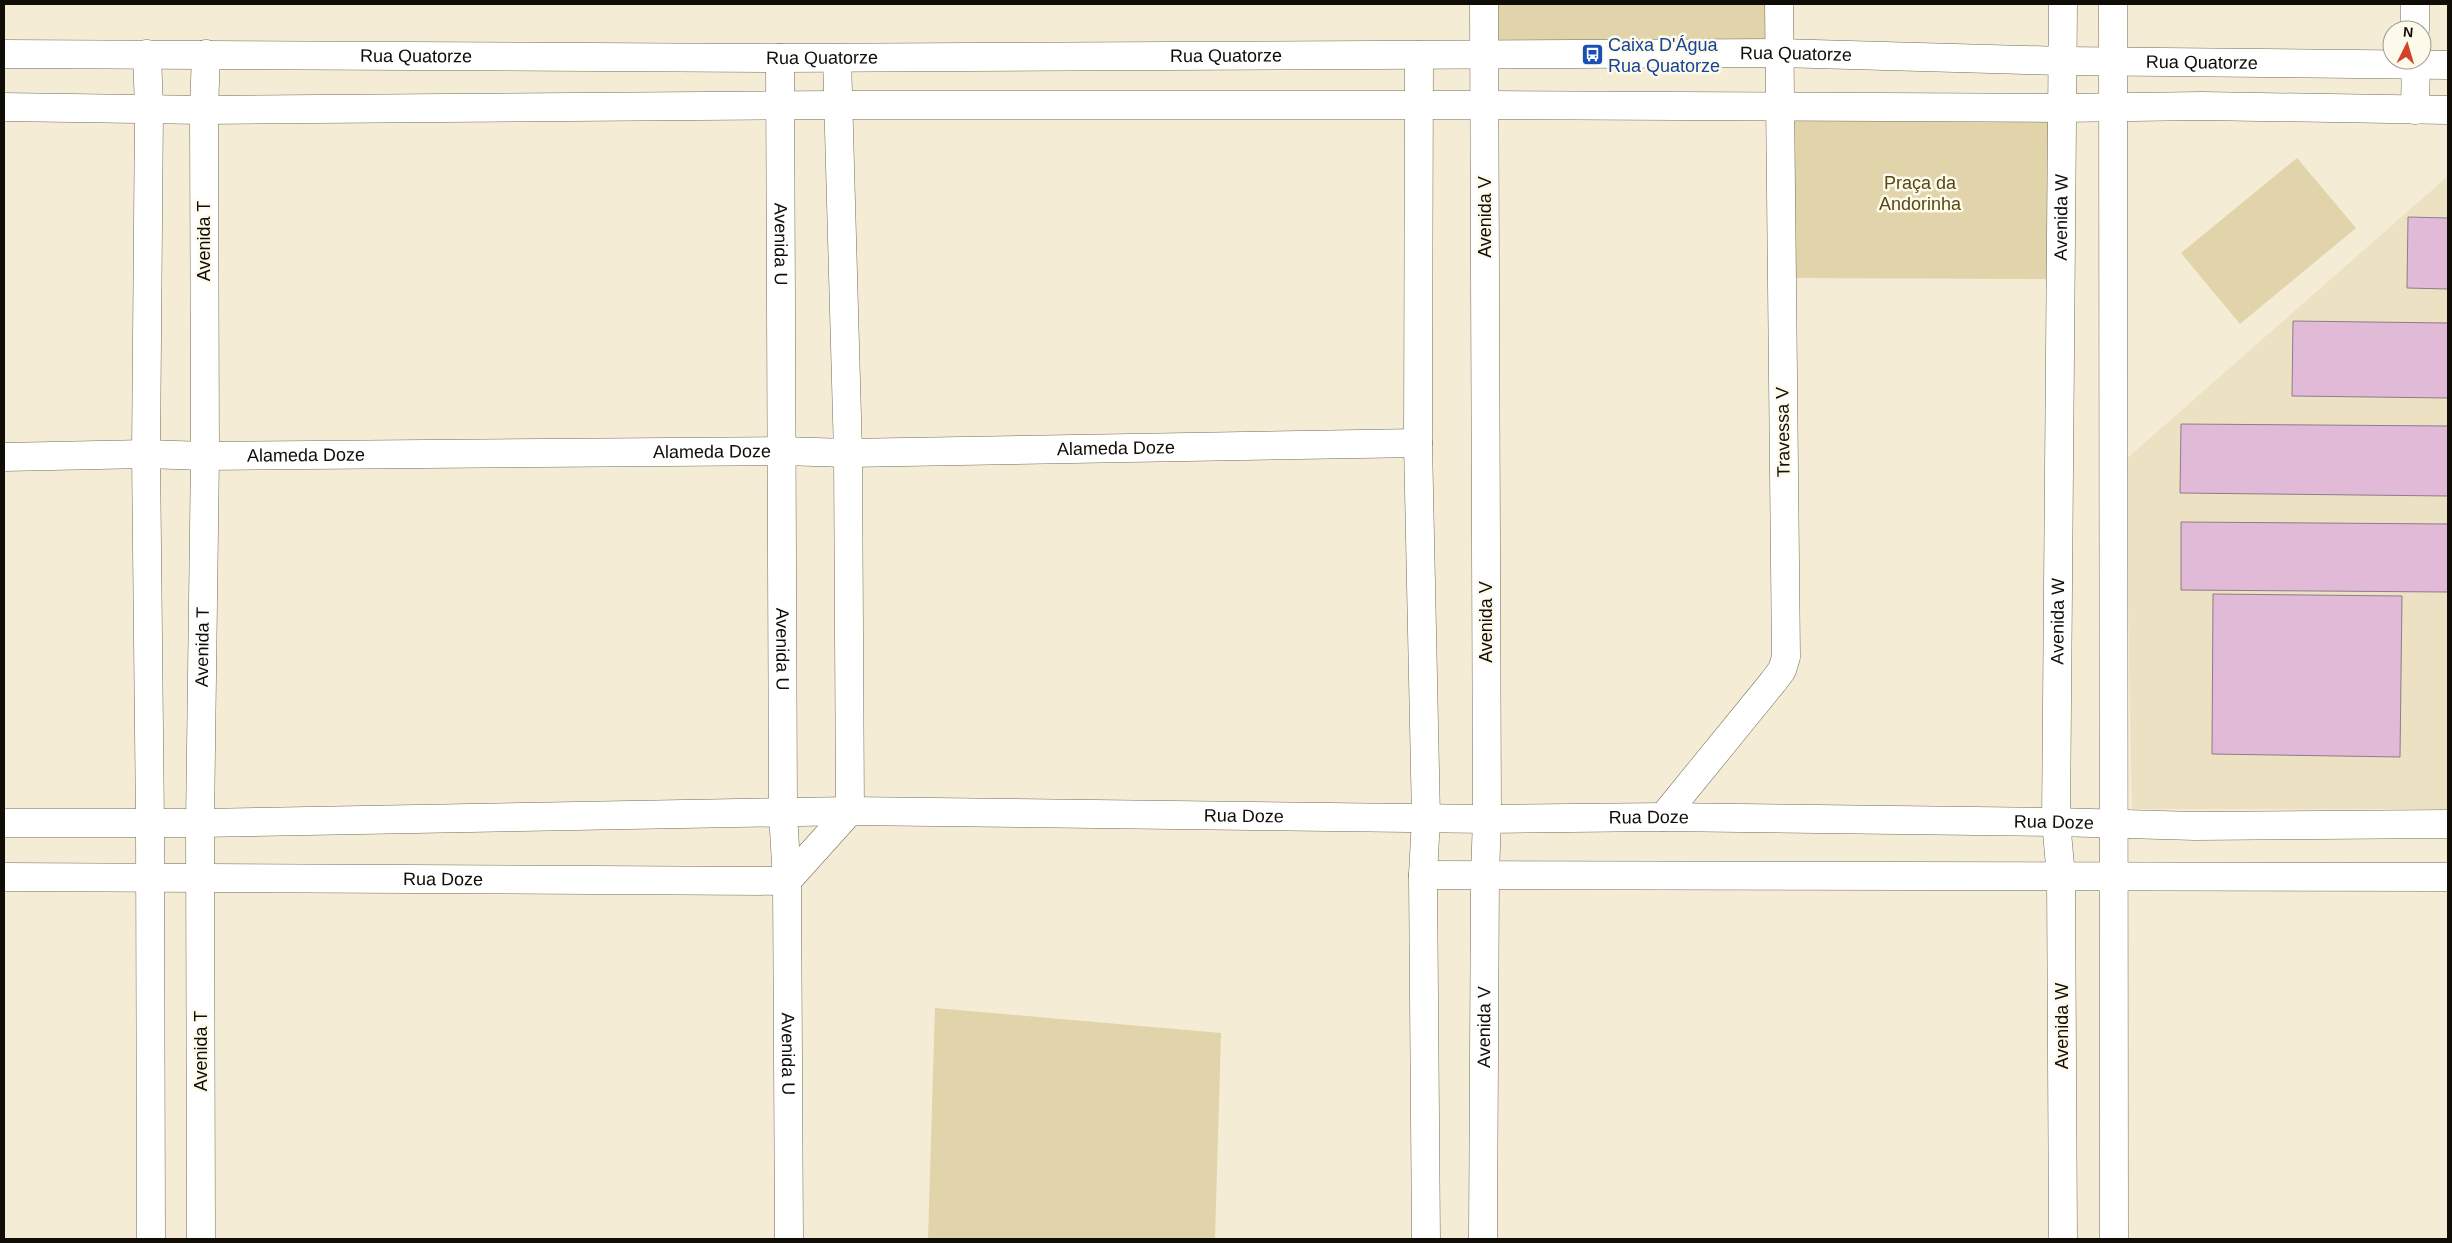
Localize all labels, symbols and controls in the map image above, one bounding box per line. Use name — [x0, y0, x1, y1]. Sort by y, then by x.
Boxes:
north arrow — [2382, 20, 2432, 70]
text: N — [2402, 24, 2414, 40]
place label: Caixa D'Água Rua Quatorze — [1608, 35, 1720, 76]
bus stop icon: Caixa D'Água Rua Quatorze — [1580, 43, 1604, 67]
street label: Rua Quatorze — [1740, 43, 1852, 65]
street label: Rua Quatorze — [1170, 45, 1282, 66]
street label: Rua Quatorze — [360, 46, 472, 66]
street label: Rua Quatorze — [766, 48, 878, 68]
street label: Rua Quatorze — [2146, 52, 2258, 73]
park label: Praça da Andorinha — [1879, 173, 1962, 214]
street label: Avenida W — [2051, 174, 2072, 261]
street label: Avenida V — [1475, 176, 1495, 258]
street label: Avenida T — [194, 201, 214, 281]
street label: Avenida U — [771, 203, 791, 285]
street label: Travessa V — [1772, 387, 1794, 477]
street label: Alameda Doze — [1057, 437, 1175, 459]
street label: Alameda Doze — [653, 441, 771, 462]
street label: Alameda Doze — [247, 445, 365, 466]
street label: Avenida W — [2047, 578, 2068, 665]
street label: Avenida V — [1476, 581, 1496, 663]
street label: Avenida T — [192, 607, 213, 687]
street label: Avenida U — [772, 608, 793, 690]
street label: Rua Doze — [1204, 805, 1284, 826]
street label: Rua Doze — [1609, 807, 1689, 828]
street label: Rua Doze — [2014, 811, 2094, 833]
street label: Rua Doze — [403, 869, 483, 889]
street label: Avenida W — [2052, 983, 2072, 1069]
street label: Avenida V — [1474, 986, 1494, 1068]
street label: Avenida T — [191, 1011, 211, 1091]
street label: Avenida U — [778, 1012, 798, 1095]

